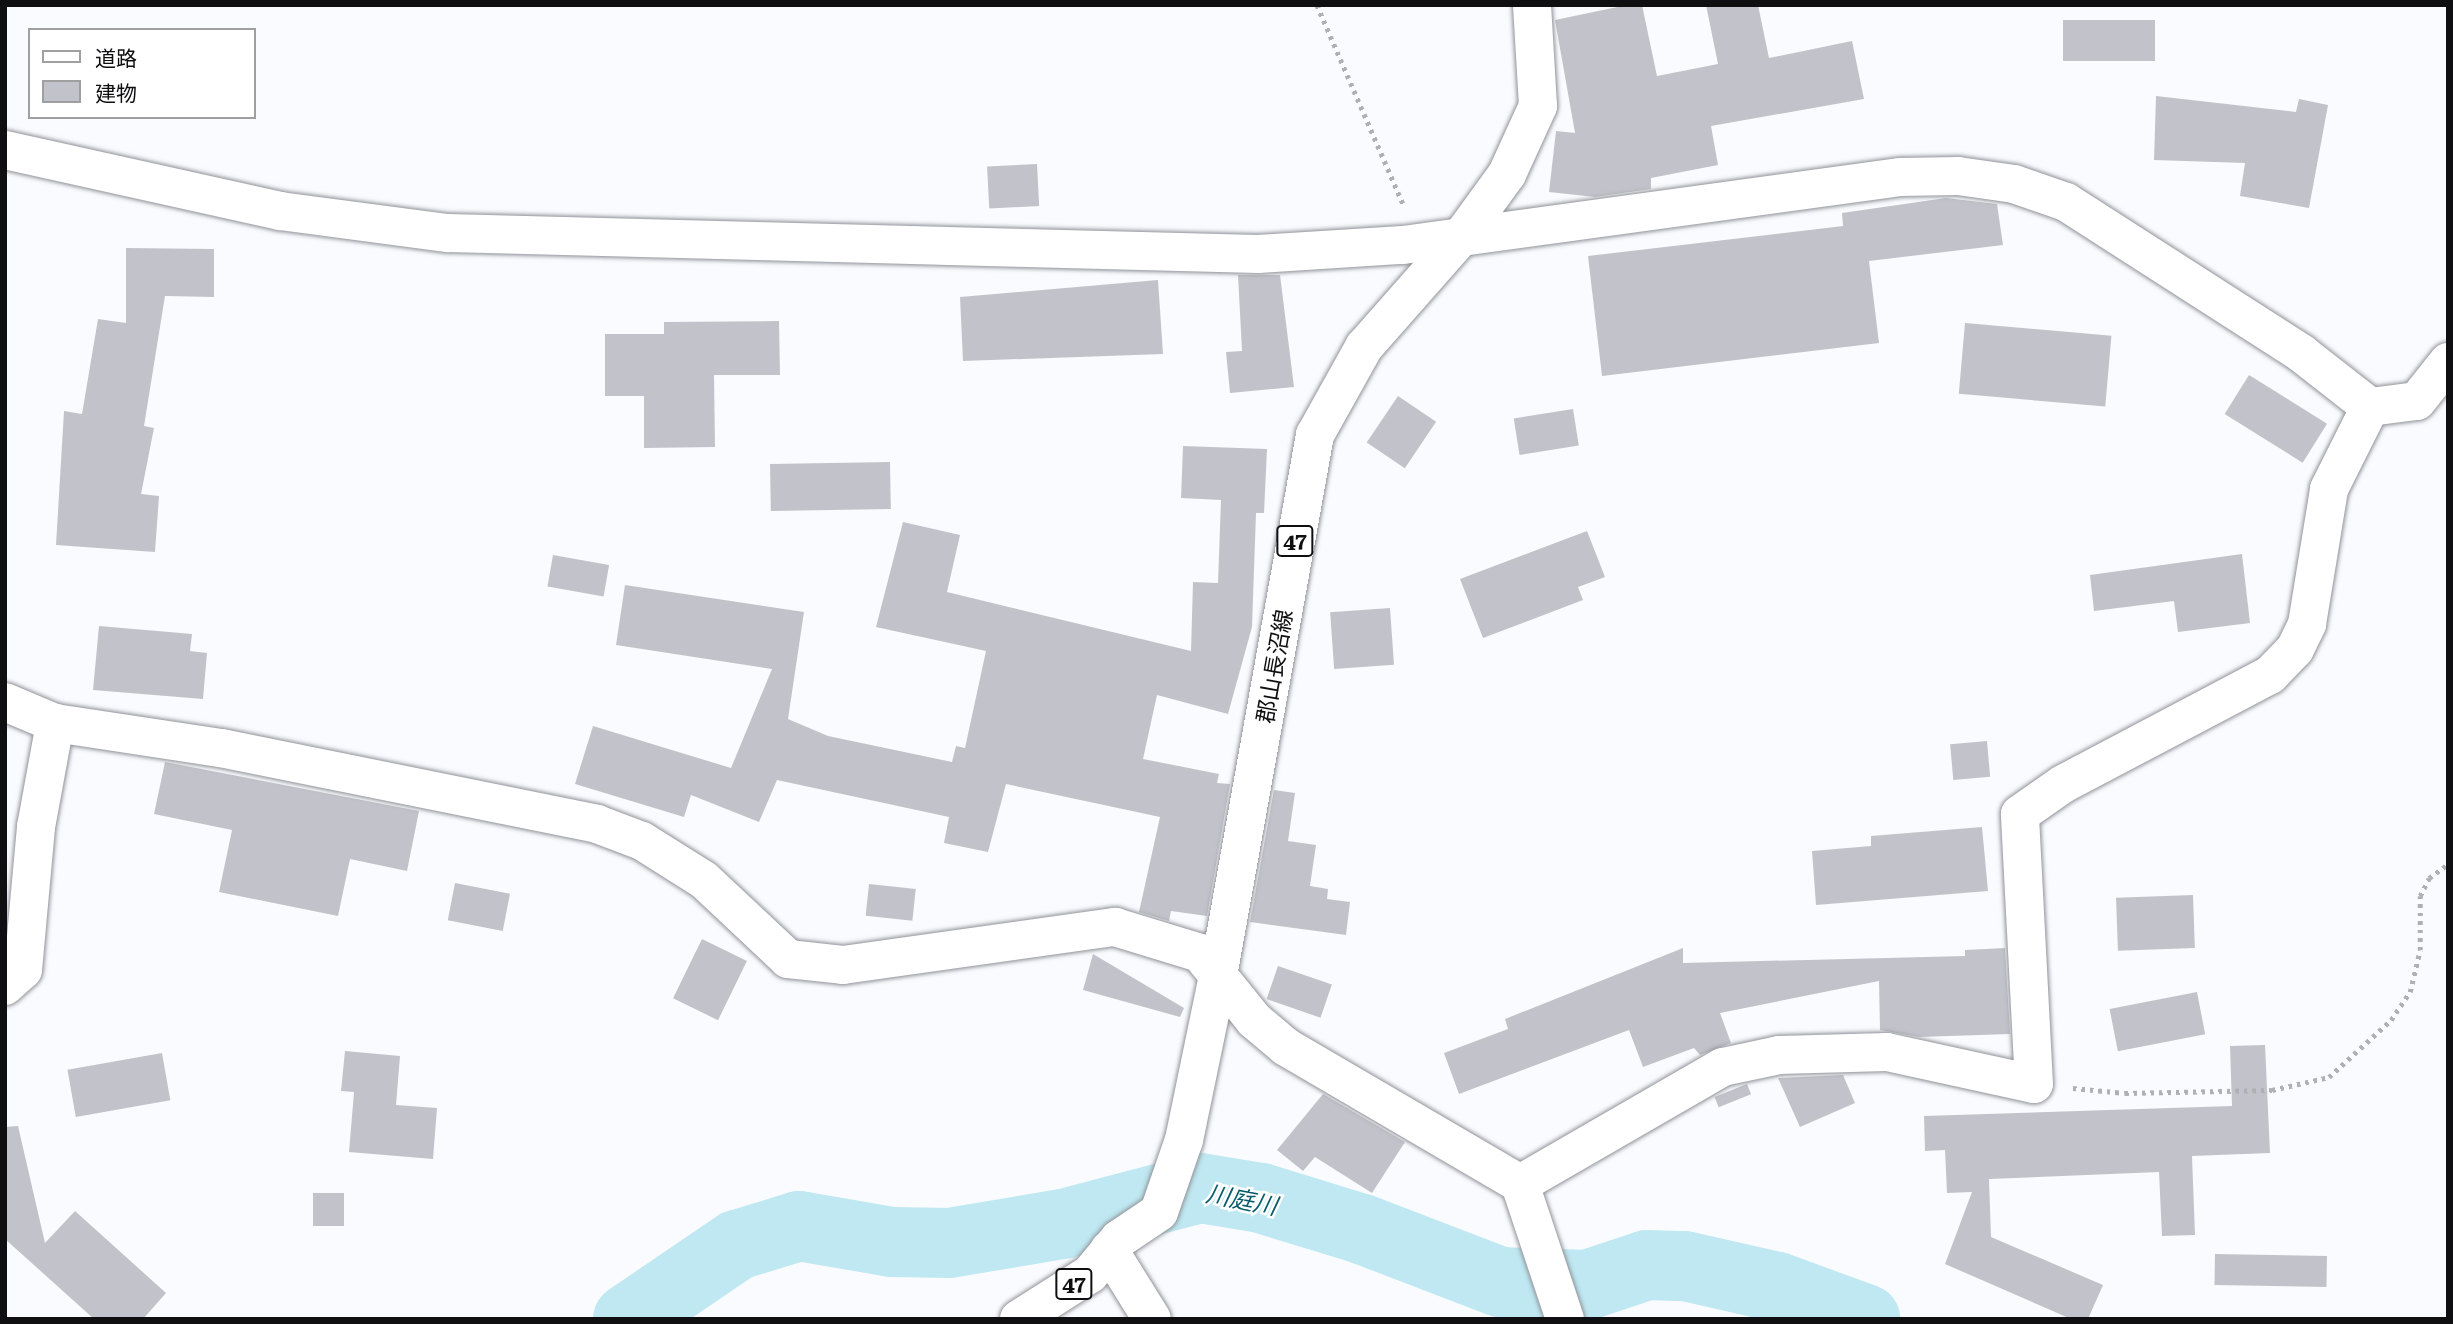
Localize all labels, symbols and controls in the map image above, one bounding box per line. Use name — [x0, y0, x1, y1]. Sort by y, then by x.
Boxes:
legend — [28, 28, 256, 119]
text: 道路 — [95, 41, 137, 72]
text: 建物 — [95, 76, 137, 107]
road number: 47 — [1276, 524, 1314, 558]
street label: 郡山長沼線 — [1249, 607, 1297, 725]
water label: 川庭川 — [1204, 1177, 1280, 1219]
road number: 47 — [1055, 1266, 1093, 1302]

